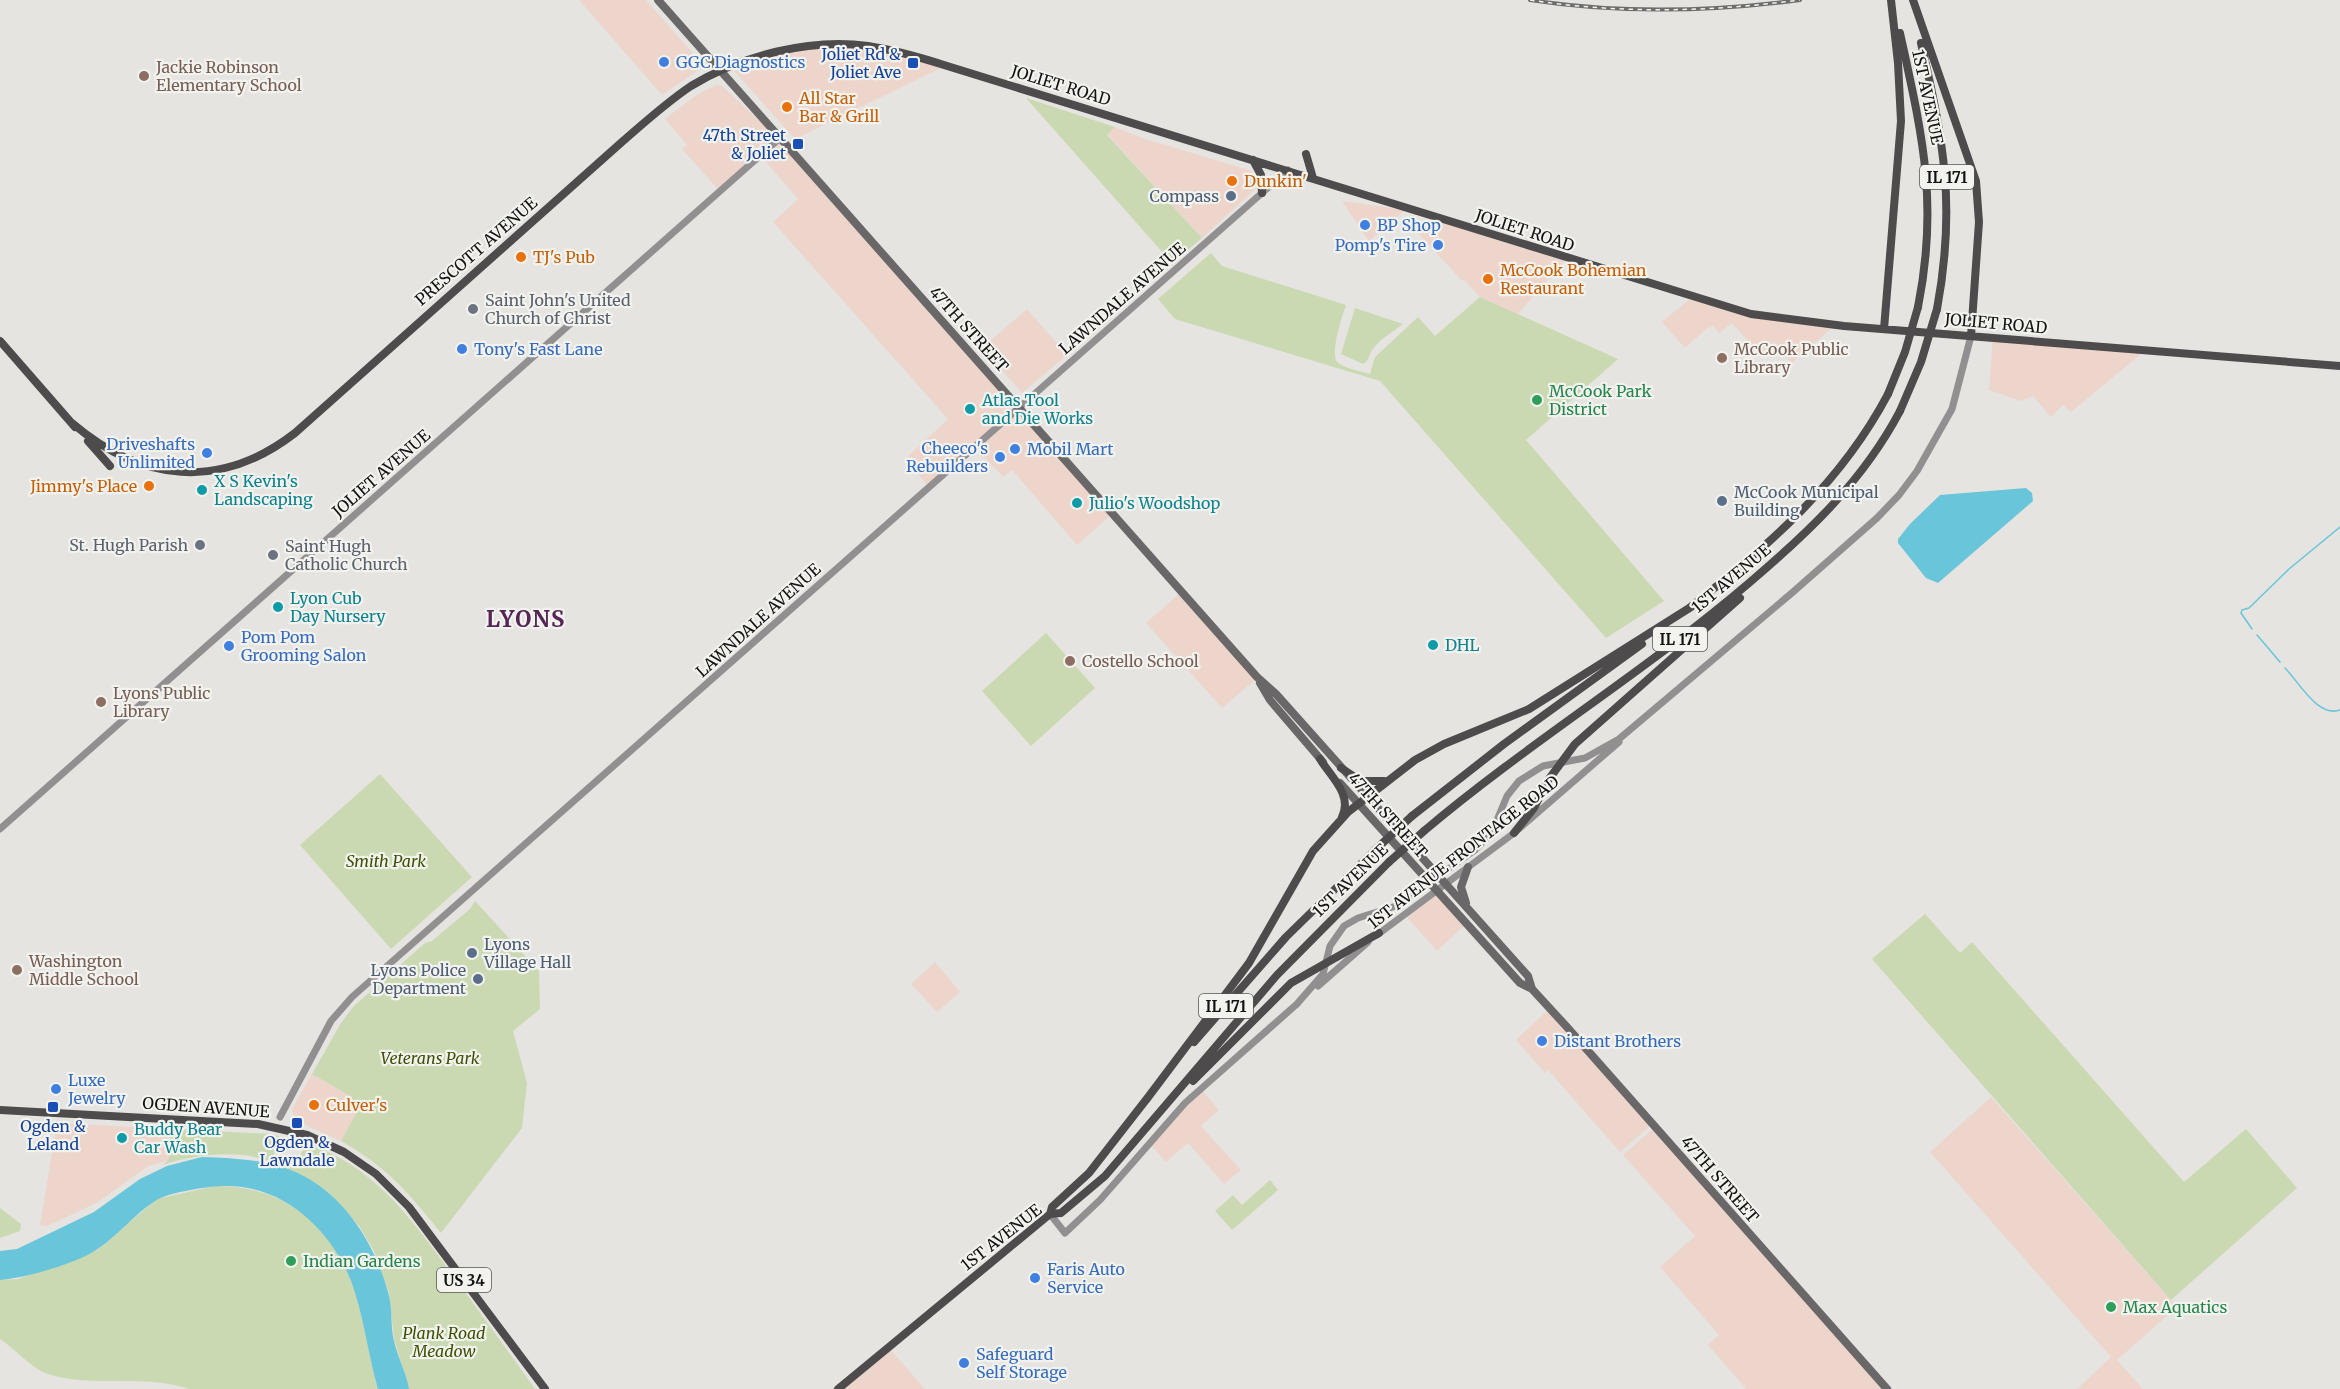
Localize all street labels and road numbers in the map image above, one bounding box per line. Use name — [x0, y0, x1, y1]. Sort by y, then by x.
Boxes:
street label: 1ST AVENUE — [1908, 48, 1948, 147]
street label: JOLIET ROAD — [1008, 60, 1113, 110]
road number: IL 171 — [1920, 165, 1974, 189]
street label: PRESCOTT AVENUE — [411, 192, 542, 309]
street label: JOLIET ROAD — [1472, 204, 1577, 255]
street label: LAWNDALE AVENUE — [1055, 237, 1190, 358]
street label: 47TH STREET — [925, 282, 1013, 376]
street label: JOLIET ROAD — [1943, 308, 2048, 337]
street label: JOLIET AVENUE — [327, 425, 435, 522]
street label: 1ST AVENUE — [1688, 539, 1775, 617]
street label: LAWNDALE AVENUE — [691, 558, 825, 681]
road number: IL 171 — [1653, 627, 1707, 651]
street label: 47TH STREET — [1344, 768, 1432, 862]
street label: 1ST AVENUE FRONTAGE ROAD — [1363, 771, 1563, 933]
street label: 1ST AVENUE — [1308, 839, 1392, 921]
road number: IL 171 — [1199, 994, 1253, 1018]
street label: OGDEN AVENUE — [142, 1093, 271, 1121]
street label: 47TH STREET — [1677, 1132, 1763, 1226]
street label: 1ST AVENUE — [957, 1199, 1046, 1275]
road number: US 34 — [437, 1268, 491, 1292]

